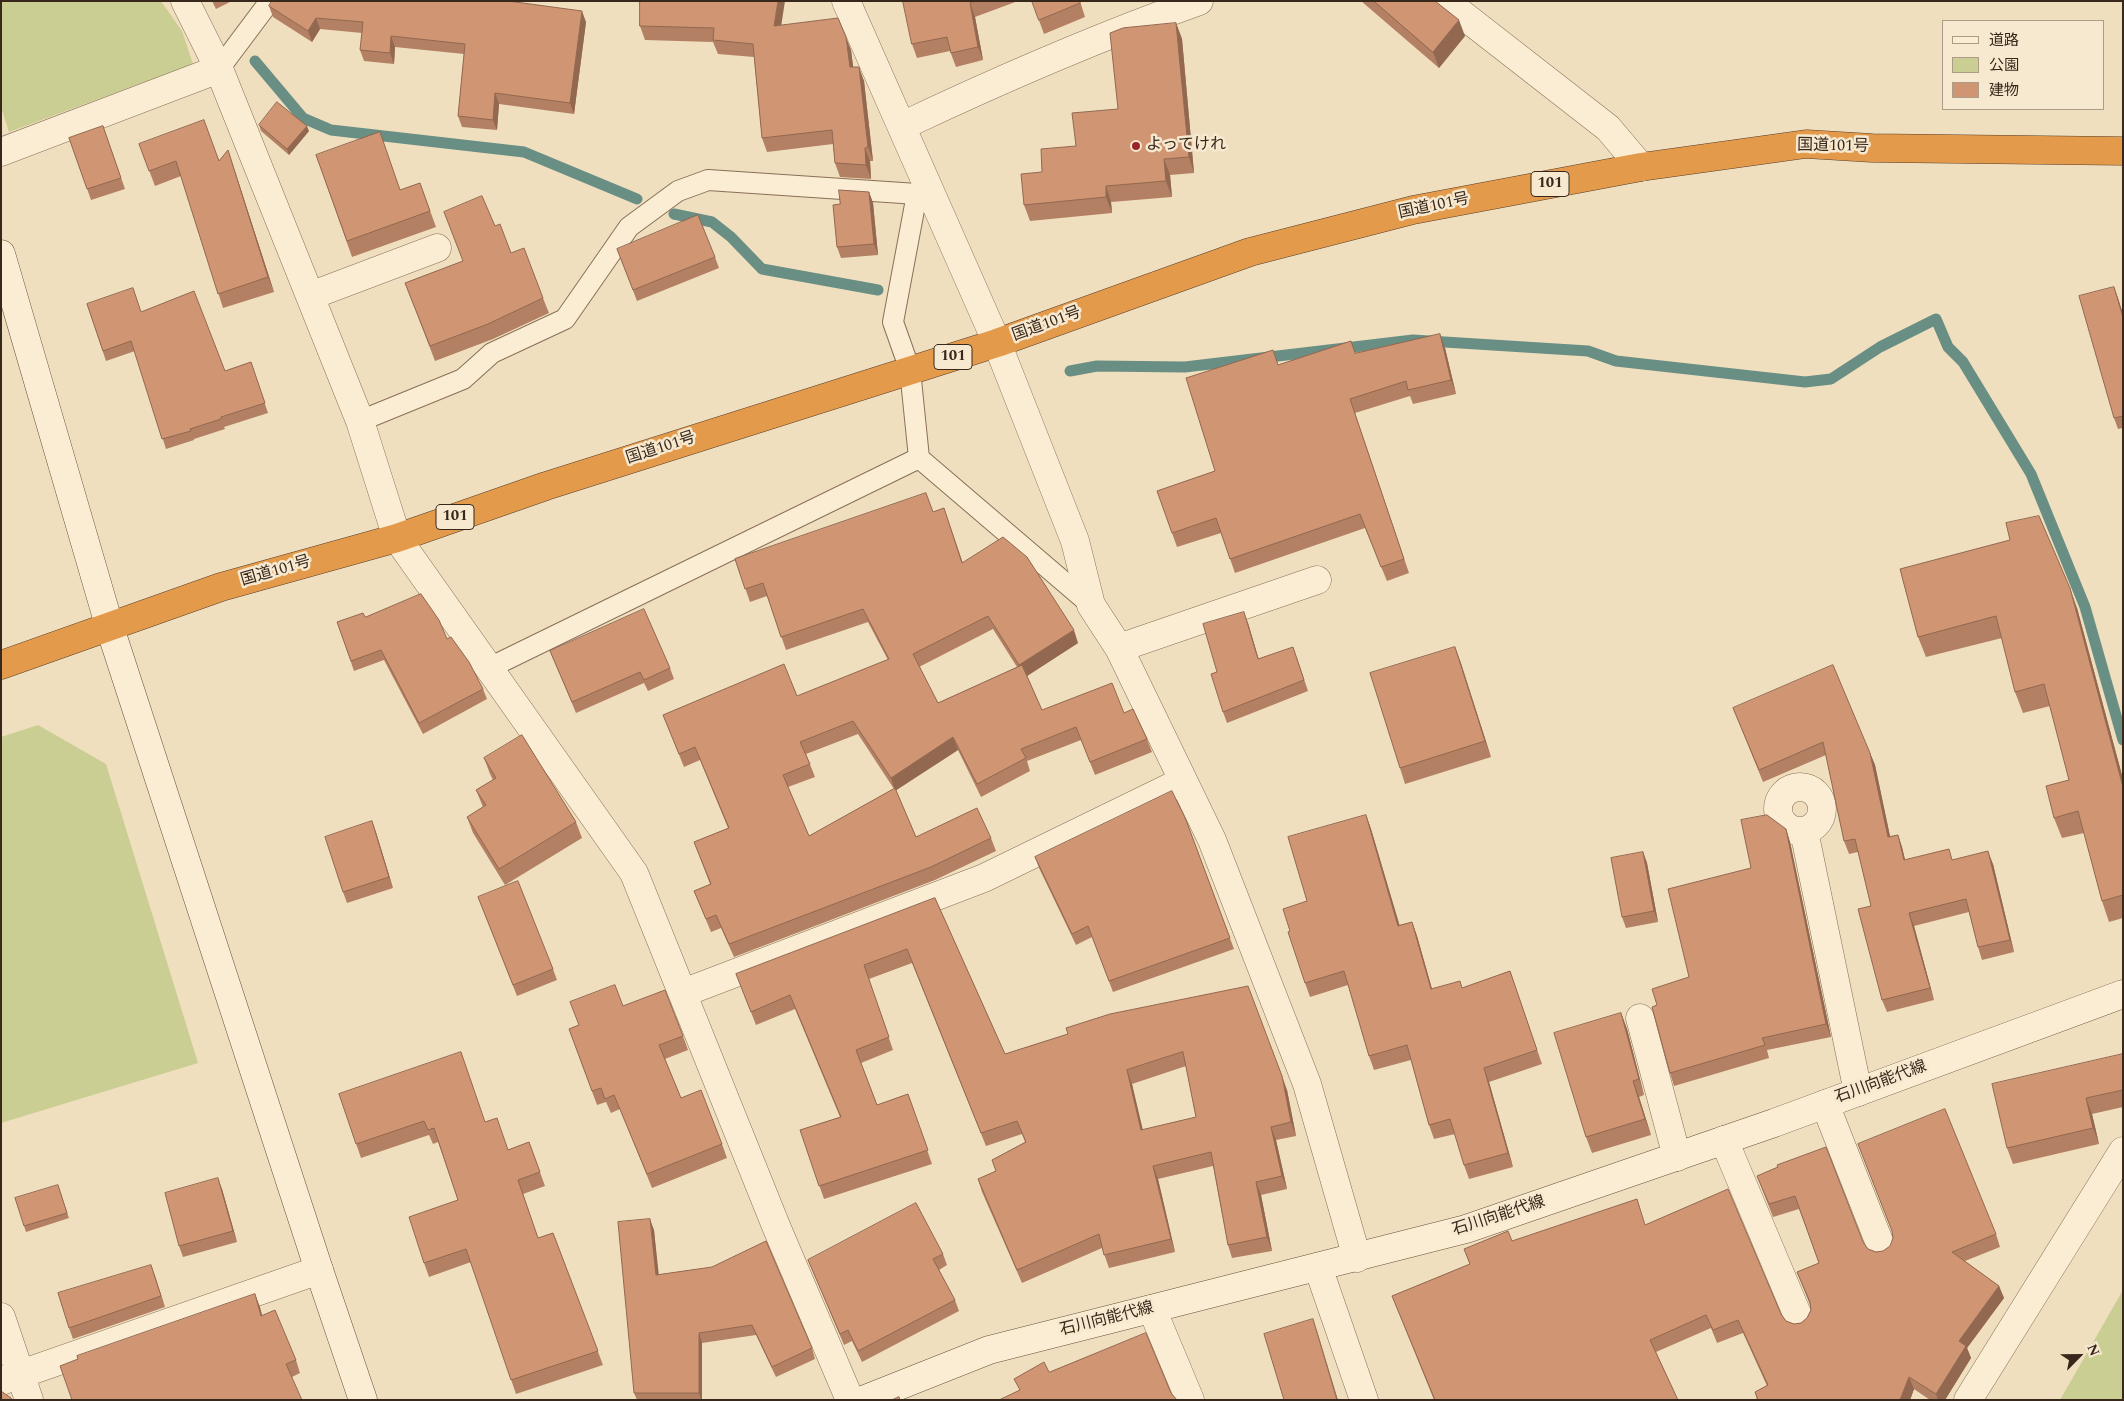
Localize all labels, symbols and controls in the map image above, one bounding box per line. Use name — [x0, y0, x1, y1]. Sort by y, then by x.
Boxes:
legend — [1942, 20, 2104, 110]
text: 道路 — [1989, 29, 2019, 52]
text: 公園 — [1989, 54, 2019, 77]
text: 建物 — [1989, 79, 2019, 102]
place label: よってけれ — [1146, 136, 1226, 156]
street label: 国道101号 — [1797, 137, 1869, 157]
marker: よってけれ — [1130, 140, 1142, 152]
road number: 101 — [1531, 172, 1569, 196]
street label: 国道101号 — [1397, 190, 1471, 224]
street label: 国道101号 — [1010, 304, 1084, 346]
road number: 101 — [934, 344, 972, 370]
street label: 国道101号 — [624, 429, 698, 469]
road number: 101 — [436, 504, 474, 530]
street label: 国道101号 — [239, 553, 313, 591]
street label: 石川向能代線 — [1833, 1058, 1929, 1108]
street label: 石川向能代線 — [1450, 1193, 1548, 1241]
street label: 石川向能代線 — [1058, 1299, 1156, 1341]
north arrow — [2054, 1331, 2104, 1381]
text: N — [2081, 1341, 2105, 1359]

